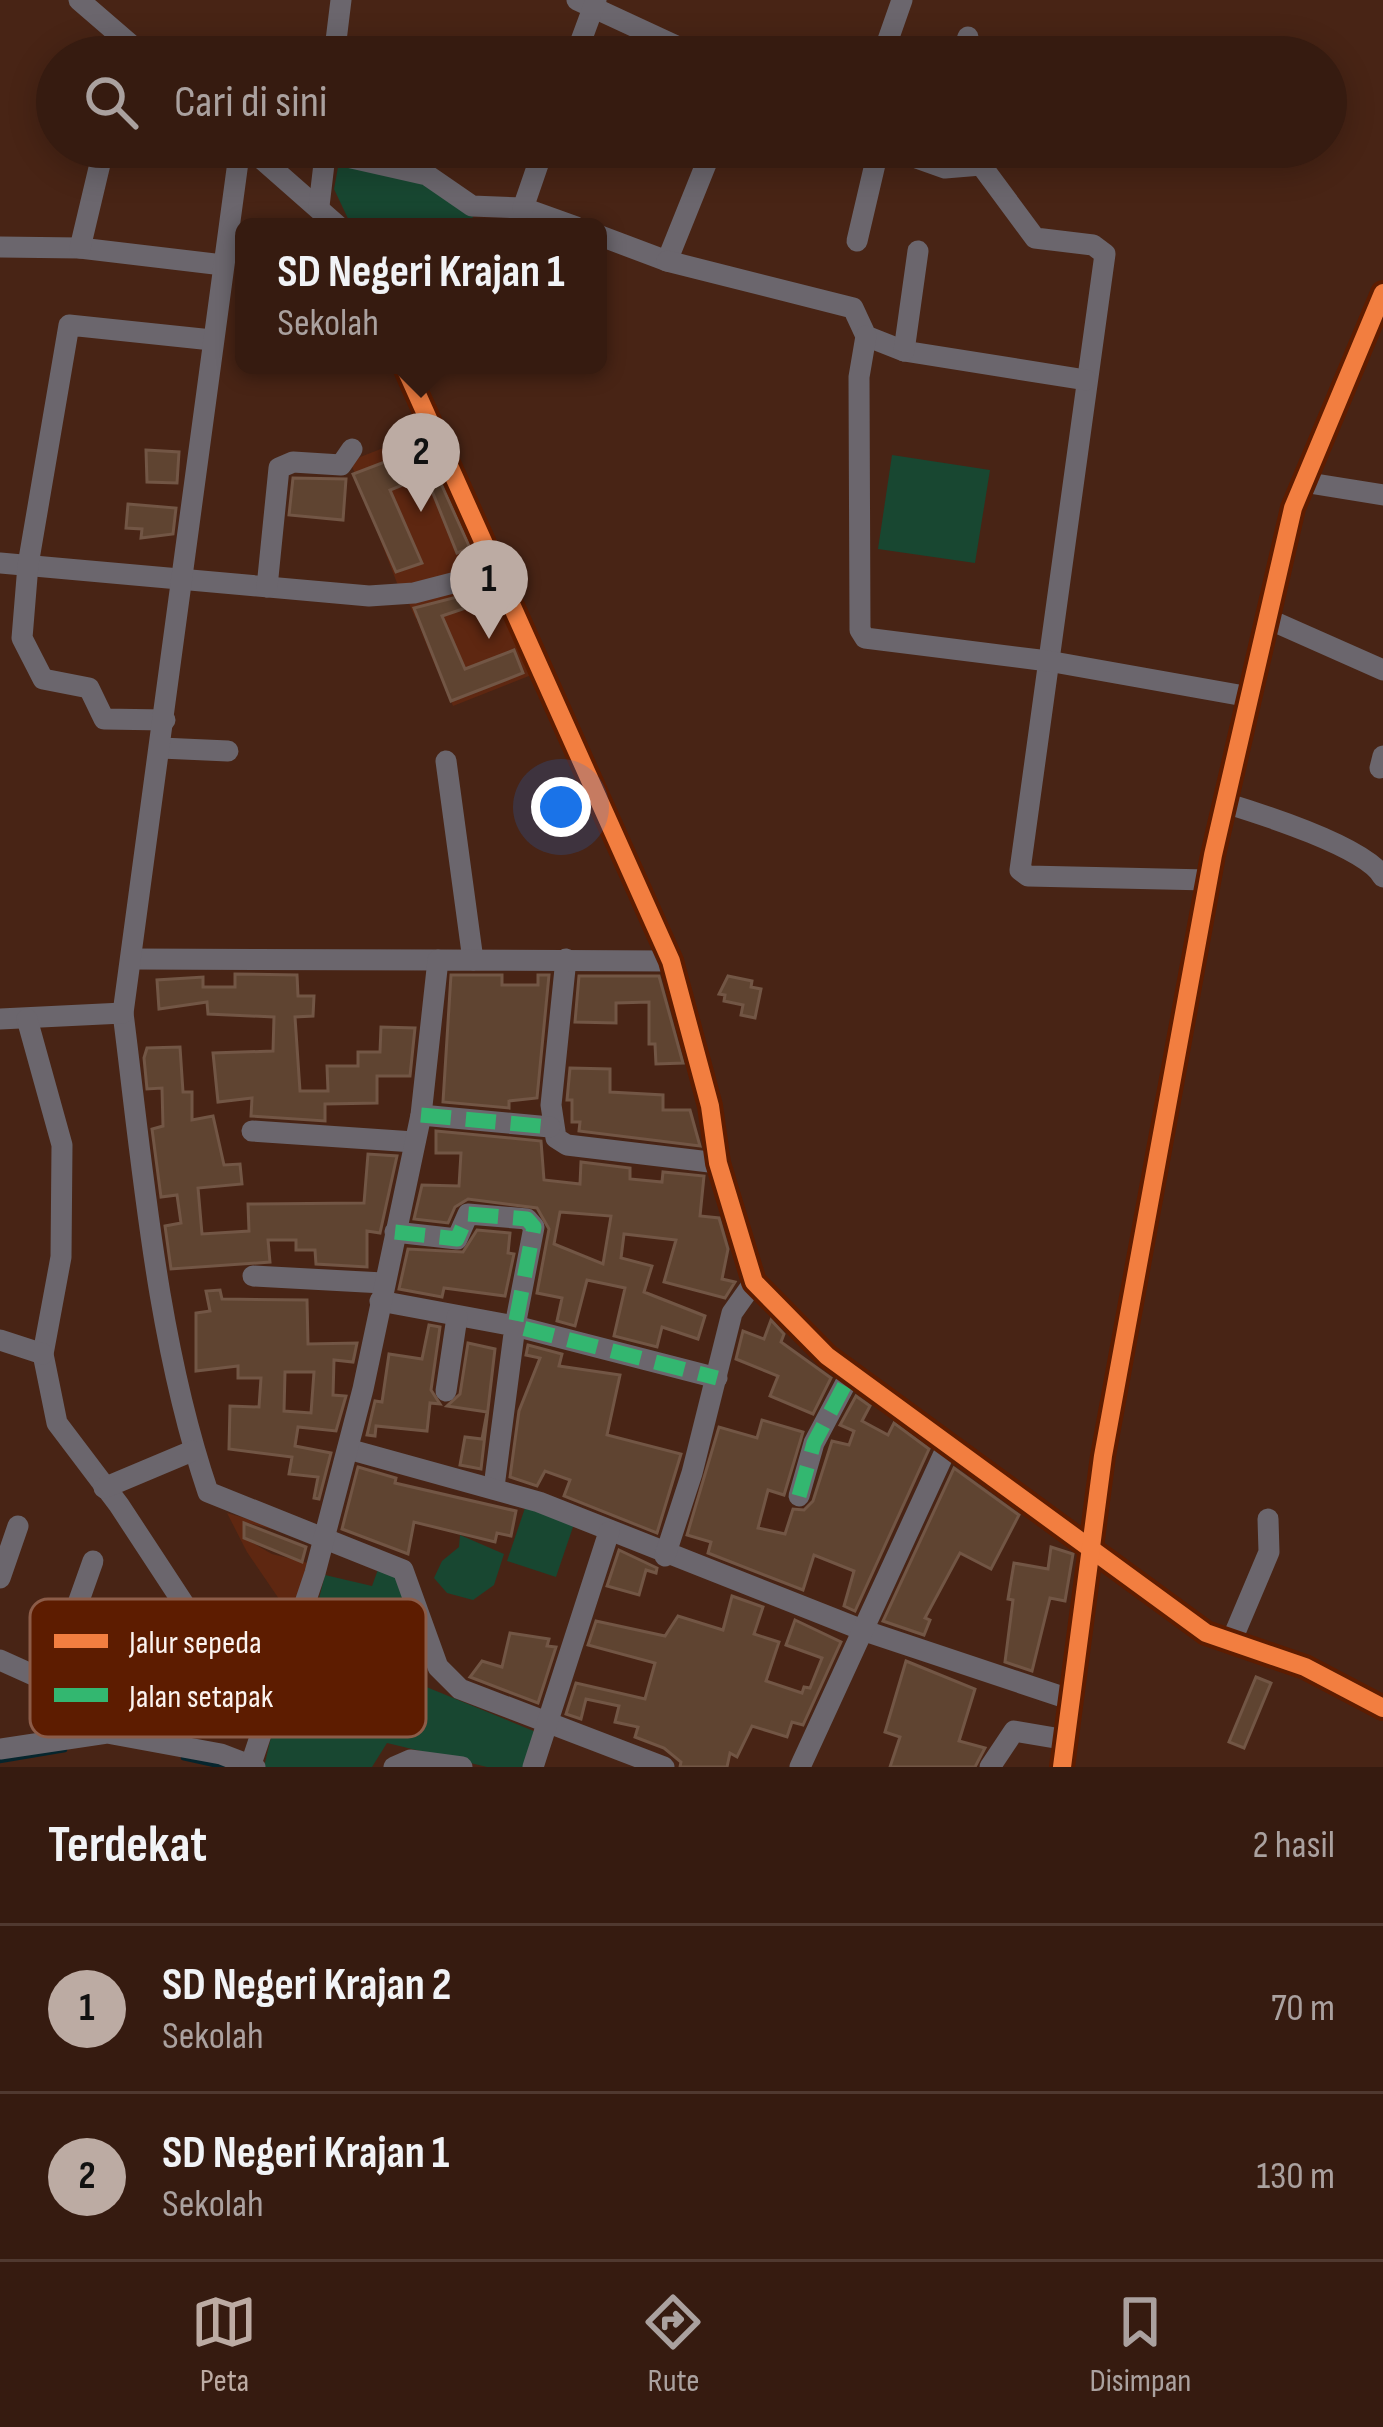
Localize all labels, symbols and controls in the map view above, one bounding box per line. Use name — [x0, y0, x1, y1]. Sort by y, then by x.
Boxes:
search box — [36, 36, 1347, 168]
icon: search — [78, 69, 144, 135]
text: Cari di sini — [174, 75, 327, 130]
popup — [235, 218, 607, 374]
text: SD Negeri Krajan 1 — [277, 245, 565, 300]
text: Sekolah — [277, 300, 379, 347]
pin: 2 — [382, 413, 460, 512]
pin: 1 — [450, 540, 528, 639]
your location — [531, 777, 591, 837]
legend — [30, 1599, 426, 1737]
text: Jalur sepeda — [128, 1623, 262, 1663]
text: Jalan setapak — [128, 1677, 274, 1717]
text: Terdekat — [48, 1815, 207, 1876]
text: 2 hasil — [1253, 1822, 1335, 1869]
text: SD Negeri Krajan 2 — [162, 1958, 452, 2013]
text: 1 — [79, 1985, 95, 2032]
text: 70 m — [1271, 1985, 1335, 2032]
text: Sekolah — [162, 2013, 264, 2060]
text: SD Negeri Krajan 1 — [162, 2126, 450, 2181]
text: 2 — [78, 2153, 96, 2200]
text: 130 m — [1256, 2153, 1335, 2200]
text: Sekolah — [162, 2181, 264, 2228]
tab: Peta — [191, 2289, 257, 2401]
tab: Rute — [640, 2289, 706, 2401]
tab: Disimpan — [1089, 2289, 1191, 2401]

